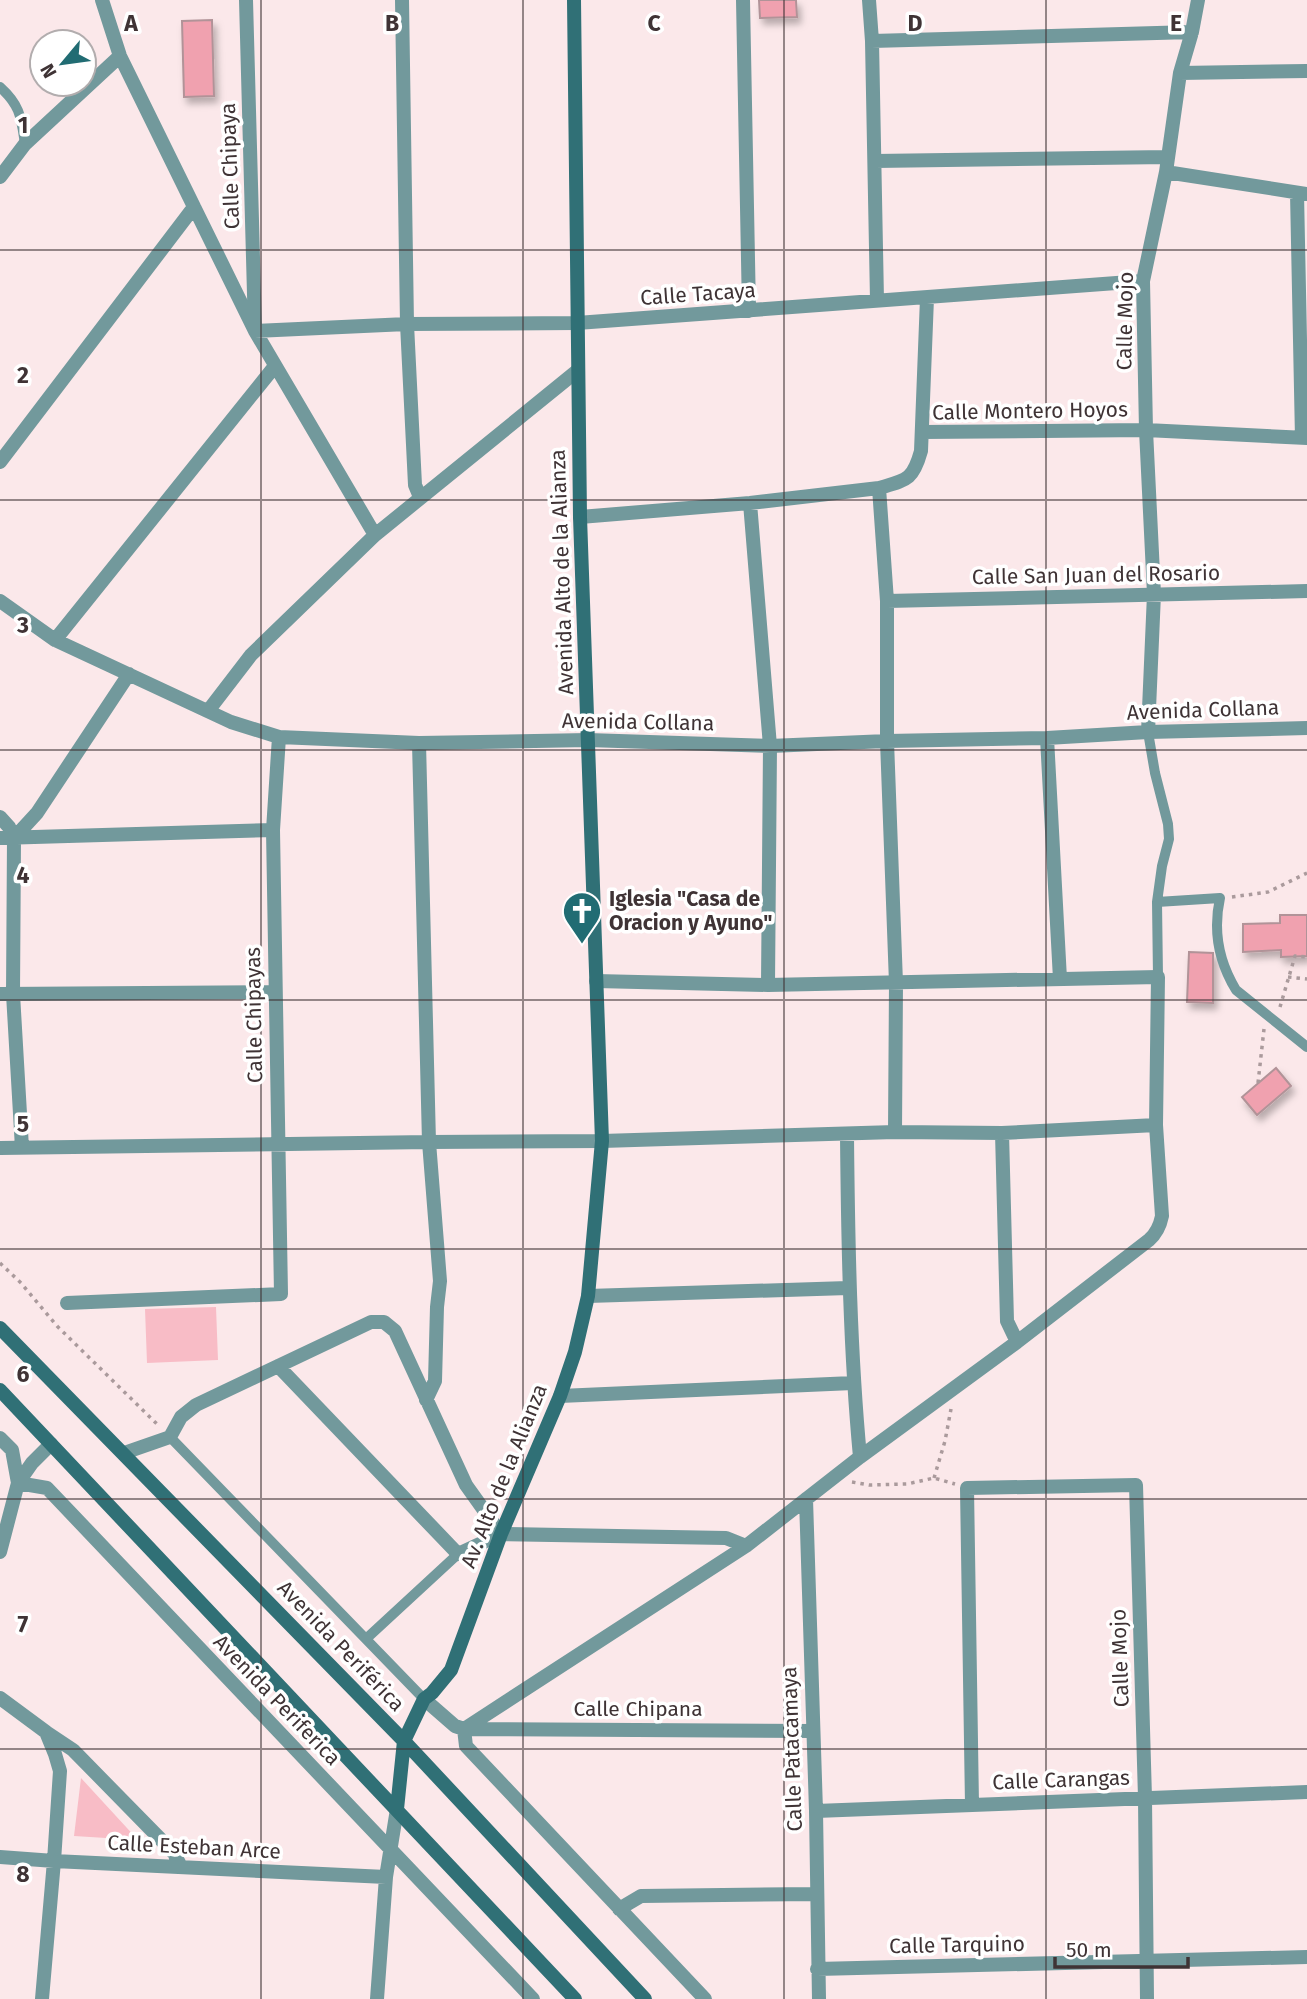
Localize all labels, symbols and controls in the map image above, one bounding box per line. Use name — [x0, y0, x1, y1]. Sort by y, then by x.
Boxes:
text: A — [123, 9, 138, 37]
text: B — [385, 9, 399, 37]
text: C — [647, 9, 661, 37]
text: D — [908, 9, 923, 37]
text: E — [1170, 9, 1182, 37]
north arrow — [28, 28, 98, 98]
text: N — [35, 60, 62, 82]
street label: Calle Chipaya — [215, 102, 245, 230]
text: 1 — [18, 111, 28, 139]
street label: Calle Mojo — [1111, 271, 1139, 371]
street label: Calle Tacaya — [639, 277, 757, 311]
text: 2 — [17, 361, 29, 389]
street label: Calle Montero Hoyos — [932, 396, 1128, 426]
street label: Avenida Alto de la Alianza — [545, 449, 579, 695]
street label: Calle San Juan del Rosario — [972, 560, 1220, 590]
text: 3 — [16, 611, 29, 639]
street label: Avenida Collana — [1126, 694, 1280, 726]
street label: Avenida Collana — [562, 708, 714, 736]
text: 4 — [17, 861, 30, 889]
place label: Iglesia "Casa de Oracion y Ayuno" — [609, 886, 773, 936]
church icon: Iglesia "Casa de Oracion y Ayuno" — [561, 890, 603, 945]
street label: Calle Chipayas — [240, 947, 268, 1083]
text: 5 — [17, 1110, 29, 1138]
text: 6 — [17, 1360, 30, 1388]
street label: Av. Alto de la Alianza — [455, 1380, 553, 1572]
street label: Avenida Periférica — [272, 1575, 410, 1717]
street label: Calle Mojo — [1105, 1608, 1135, 1708]
text: 7 — [18, 1610, 29, 1638]
street label: Avenida Periferica — [208, 1629, 346, 1771]
street label: Calle Patacamaya — [776, 1666, 808, 1832]
street label: Calle Chipana — [573, 1696, 703, 1722]
street label: Calle Carangas — [992, 1765, 1130, 1795]
street label: Calle Esteban Arce — [107, 1829, 281, 1865]
text: 8 — [16, 1860, 30, 1888]
scale bar — [1055, 1926, 1188, 1970]
street label: Calle Tarquino — [889, 1931, 1025, 1959]
text: 50 m — [1066, 1937, 1112, 1963]

